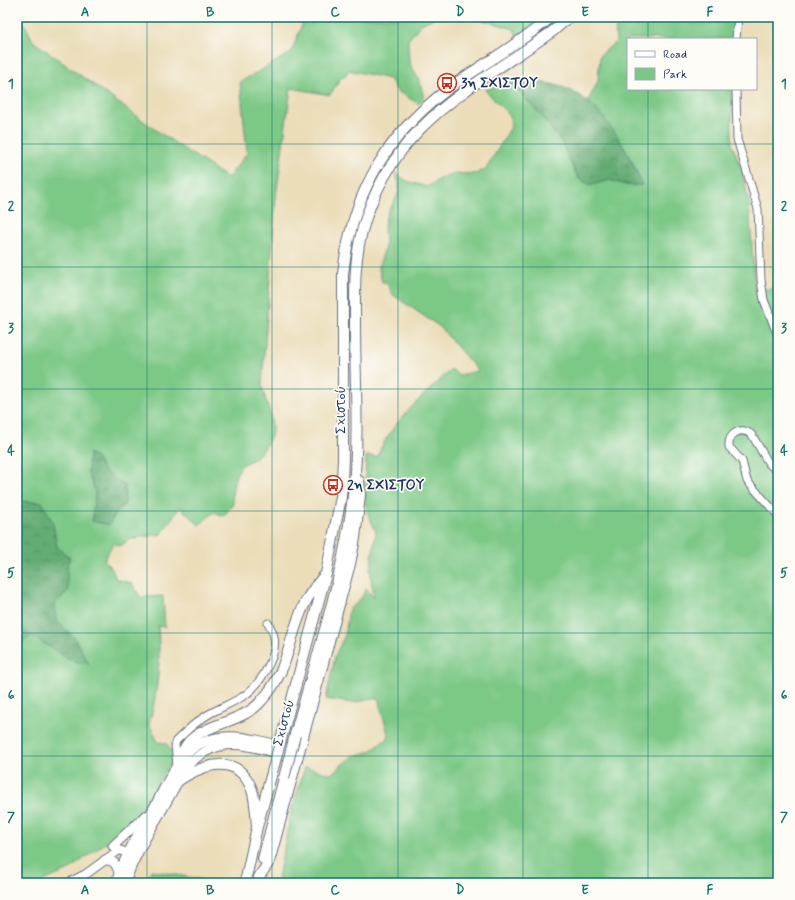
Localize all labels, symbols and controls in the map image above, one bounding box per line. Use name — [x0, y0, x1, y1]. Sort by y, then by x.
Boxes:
text: A — [81, 4, 89, 21]
text: B — [206, 4, 215, 21]
text: C — [330, 4, 340, 21]
text: D — [456, 4, 465, 21]
text: E — [581, 4, 589, 21]
text: F — [707, 4, 714, 21]
legend — [627, 38, 757, 90]
text: Road — [663, 47, 687, 63]
text: Park — [663, 67, 687, 83]
bus stop icon: 3η ΣΧΙΣΤΟΥ — [436, 72, 458, 94]
place label: 3η ΣΧΙΣΤΟΥ — [461, 74, 538, 92]
text: 1 — [8, 76, 14, 93]
text: 1 — [781, 76, 787, 93]
text: 2 — [8, 198, 15, 215]
text: 2 — [781, 198, 788, 215]
text: 3 — [8, 320, 14, 337]
text: 3 — [781, 320, 787, 337]
street label: Σχιστού — [332, 386, 350, 434]
text: 4 — [7, 443, 15, 460]
text: 4 — [780, 443, 788, 460]
bus stop icon: 2η ΣΧΙΣΤΟΥ — [322, 474, 344, 496]
place label: 2η ΣΧΙΣΤΟΥ — [347, 476, 425, 494]
text: 5 — [7, 565, 15, 582]
text: 5 — [780, 565, 788, 582]
text: 6 — [8, 687, 15, 704]
text: 6 — [781, 687, 788, 704]
street label: Σχιστού — [269, 698, 299, 748]
text: 7 — [7, 809, 15, 826]
text: 7 — [780, 809, 788, 826]
text: A — [81, 882, 89, 899]
text: B — [206, 882, 215, 899]
text: C — [330, 882, 340, 899]
text: D — [456, 882, 465, 899]
text: E — [581, 882, 589, 899]
text: F — [707, 882, 714, 899]

